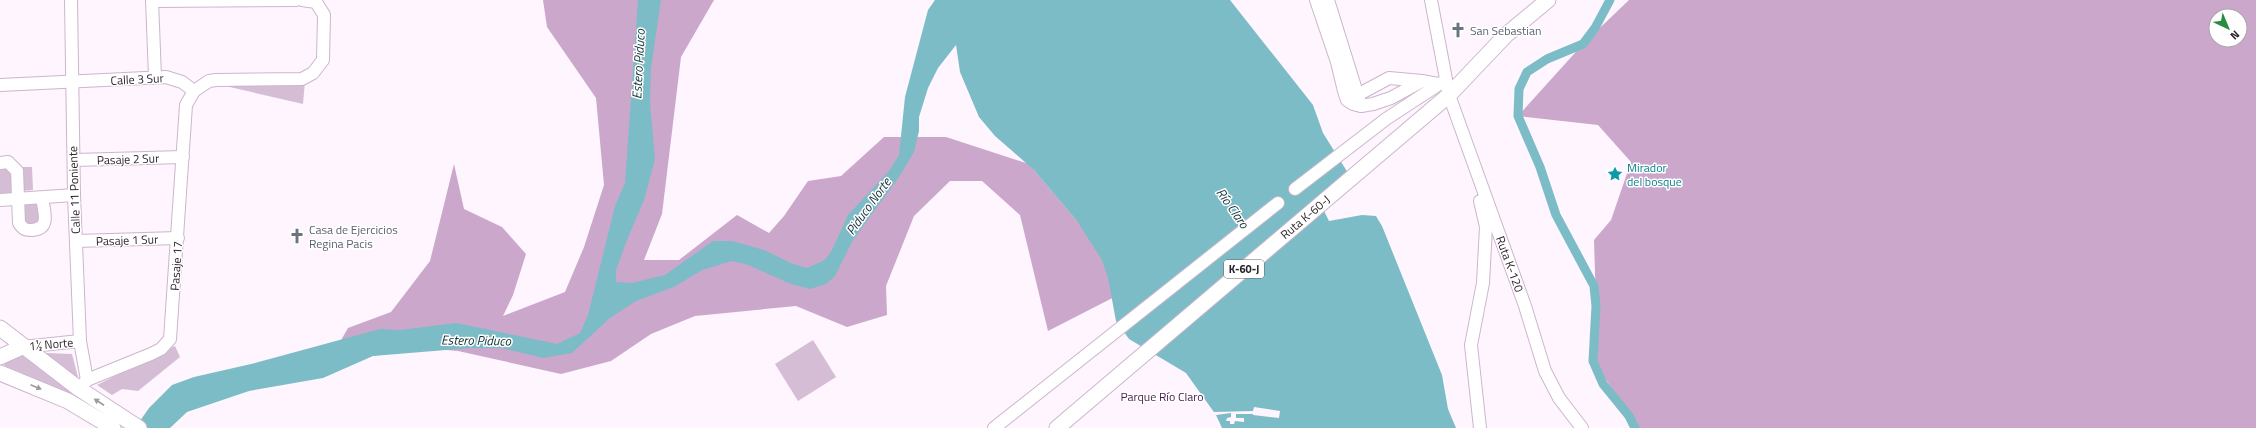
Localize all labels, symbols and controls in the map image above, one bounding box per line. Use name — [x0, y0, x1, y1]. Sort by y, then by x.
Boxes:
north arrow — [2208, 8, 2248, 48]
church icon: San Sebastian — [1449, 21, 1467, 39]
place label: San Sebastian — [1470, 21, 1541, 40]
text: N — [2227, 27, 2243, 44]
water label: Estero Piduco — [626, 28, 650, 99]
street label: Calle 3 Sur — [110, 68, 164, 90]
street label: Calle 11 Poniente — [63, 146, 85, 234]
street label: Pasaje 2 Sur — [96, 148, 160, 170]
place label: Mirador del bosque — [1627, 158, 1682, 191]
place icon: Mirador del bosque — [1606, 165, 1624, 183]
water label: Piduco Norte — [841, 173, 896, 239]
water label: Río Claro — [1212, 184, 1255, 233]
street label: Ruta K-60-J — [1276, 190, 1334, 244]
place label: Casa de Ejercicios Regina Pacis — [309, 220, 398, 253]
church icon: Casa de Ejercicios Regina Pacis — [288, 227, 306, 245]
street label: Pasaje 1 Sur — [95, 229, 159, 251]
street label: Ruta K-120 — [1491, 233, 1529, 295]
street label: Pasaje 17 — [165, 241, 187, 291]
road number: K-60-J — [1224, 260, 1264, 278]
water label: Estero Piduco — [441, 329, 512, 351]
street label: 1½ Norte — [28, 333, 74, 355]
one-way arrow — [30, 384, 42, 391]
park label: Parque Río Claro — [1120, 387, 1204, 406]
one-way arrow — [93, 398, 105, 405]

